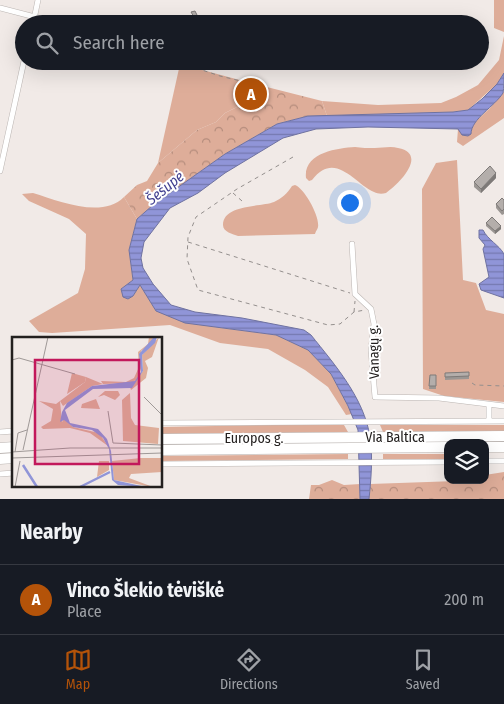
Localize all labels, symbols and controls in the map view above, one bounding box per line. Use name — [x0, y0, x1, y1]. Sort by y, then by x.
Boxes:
search box — [15, 15, 489, 70]
icon: search — [33, 29, 61, 57]
text: Search here — [73, 31, 165, 54]
pin: A — [235, 75, 267, 113]
water label: Šešupė — [142, 167, 188, 209]
your location — [337, 190, 363, 216]
street label: Vanagų g. — [365, 325, 383, 379]
inset map — [12, 337, 162, 487]
street label: Via Baltica — [365, 429, 425, 446]
street label: Europos g. — [224, 430, 284, 447]
map controls — [444, 439, 489, 484]
button: layers — [444, 439, 489, 484]
text: Nearby — [20, 519, 82, 545]
text: Vinco Šlekio tėviškė — [67, 579, 224, 602]
text: A — [32, 590, 40, 609]
text: 200 m — [444, 590, 484, 609]
text: Place — [67, 602, 102, 621]
tab: Map — [64, 646, 92, 693]
tab: Directions — [220, 646, 278, 693]
tab: Saved — [406, 646, 440, 693]

